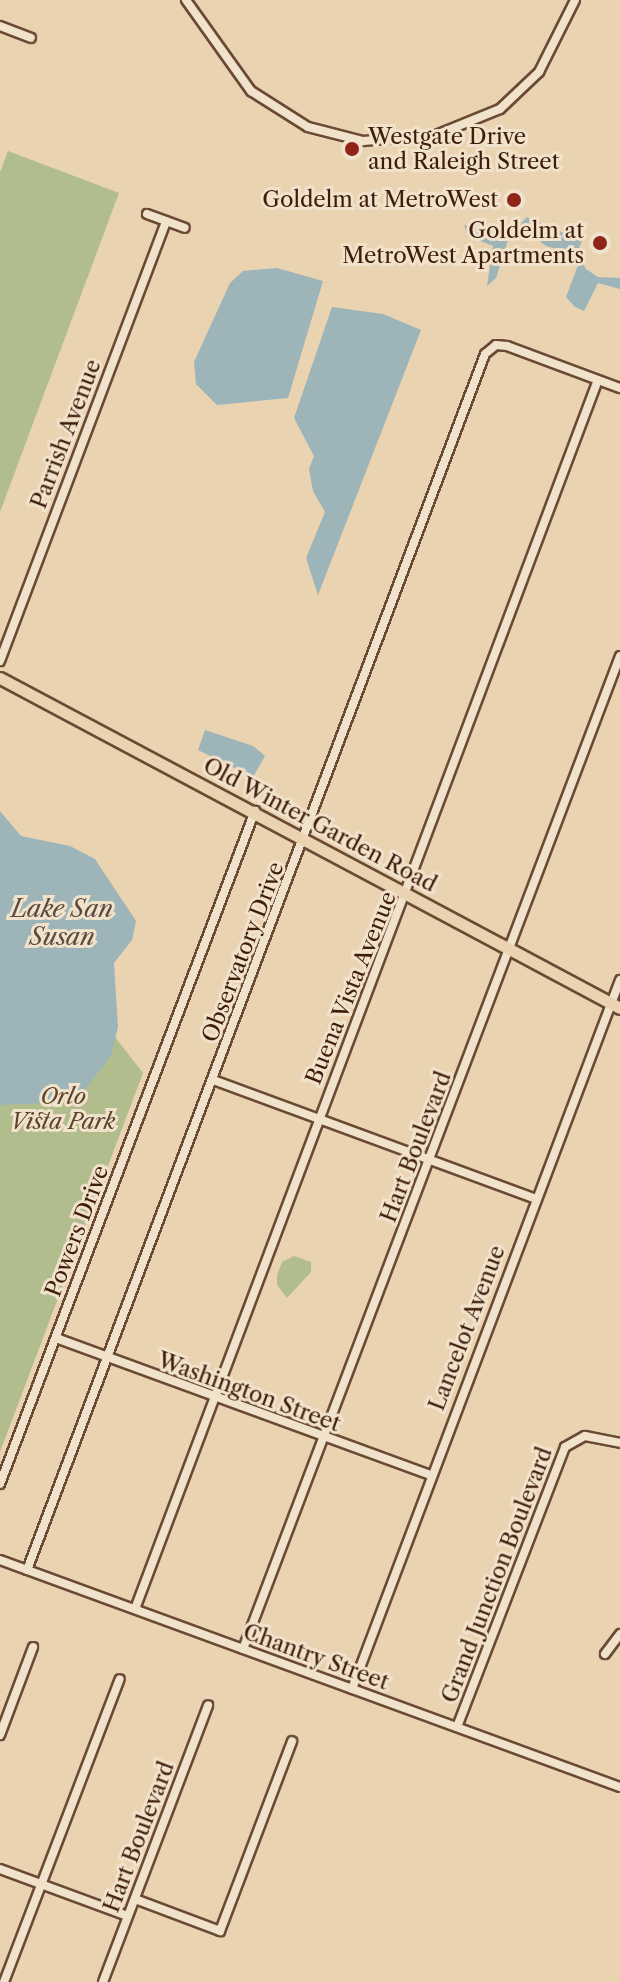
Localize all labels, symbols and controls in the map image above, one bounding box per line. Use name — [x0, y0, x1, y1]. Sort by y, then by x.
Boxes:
place label: Westgate Drive and Raleigh Street — [368, 123, 559, 174]
marker: Westgate Drive and Raleigh Street — [343, 140, 361, 158]
place label: Goldelm at MetroWest — [262, 187, 498, 213]
marker: Goldelm at MetroWest — [505, 191, 523, 209]
place label: Goldelm at MetroWest Apartments — [341, 217, 584, 268]
marker: Goldelm at MetroWest Apartments — [591, 234, 609, 252]
street label: Parrish Avenue — [25, 355, 107, 513]
street label: Old Winter Garden Road — [198, 752, 442, 898]
street label: Observatory Drive — [196, 858, 290, 1046]
street label: Buena Vista Avenue — [300, 887, 402, 1089]
water label: Lake San Susan — [11, 895, 113, 951]
street label: Hart Boulevard — [375, 1068, 457, 1226]
park label: Orlo Vista Park — [10, 1083, 116, 1134]
street label: Powers Drive — [40, 1162, 114, 1300]
street label: Lancelot Avenue — [423, 1241, 511, 1415]
street label: Washington Street — [154, 1347, 344, 1437]
street label: Grand Junction Boulevard — [436, 1443, 558, 1707]
street label: Chantry Street — [239, 1618, 393, 1696]
street label: Hart Boulevard — [98, 1758, 180, 1916]

